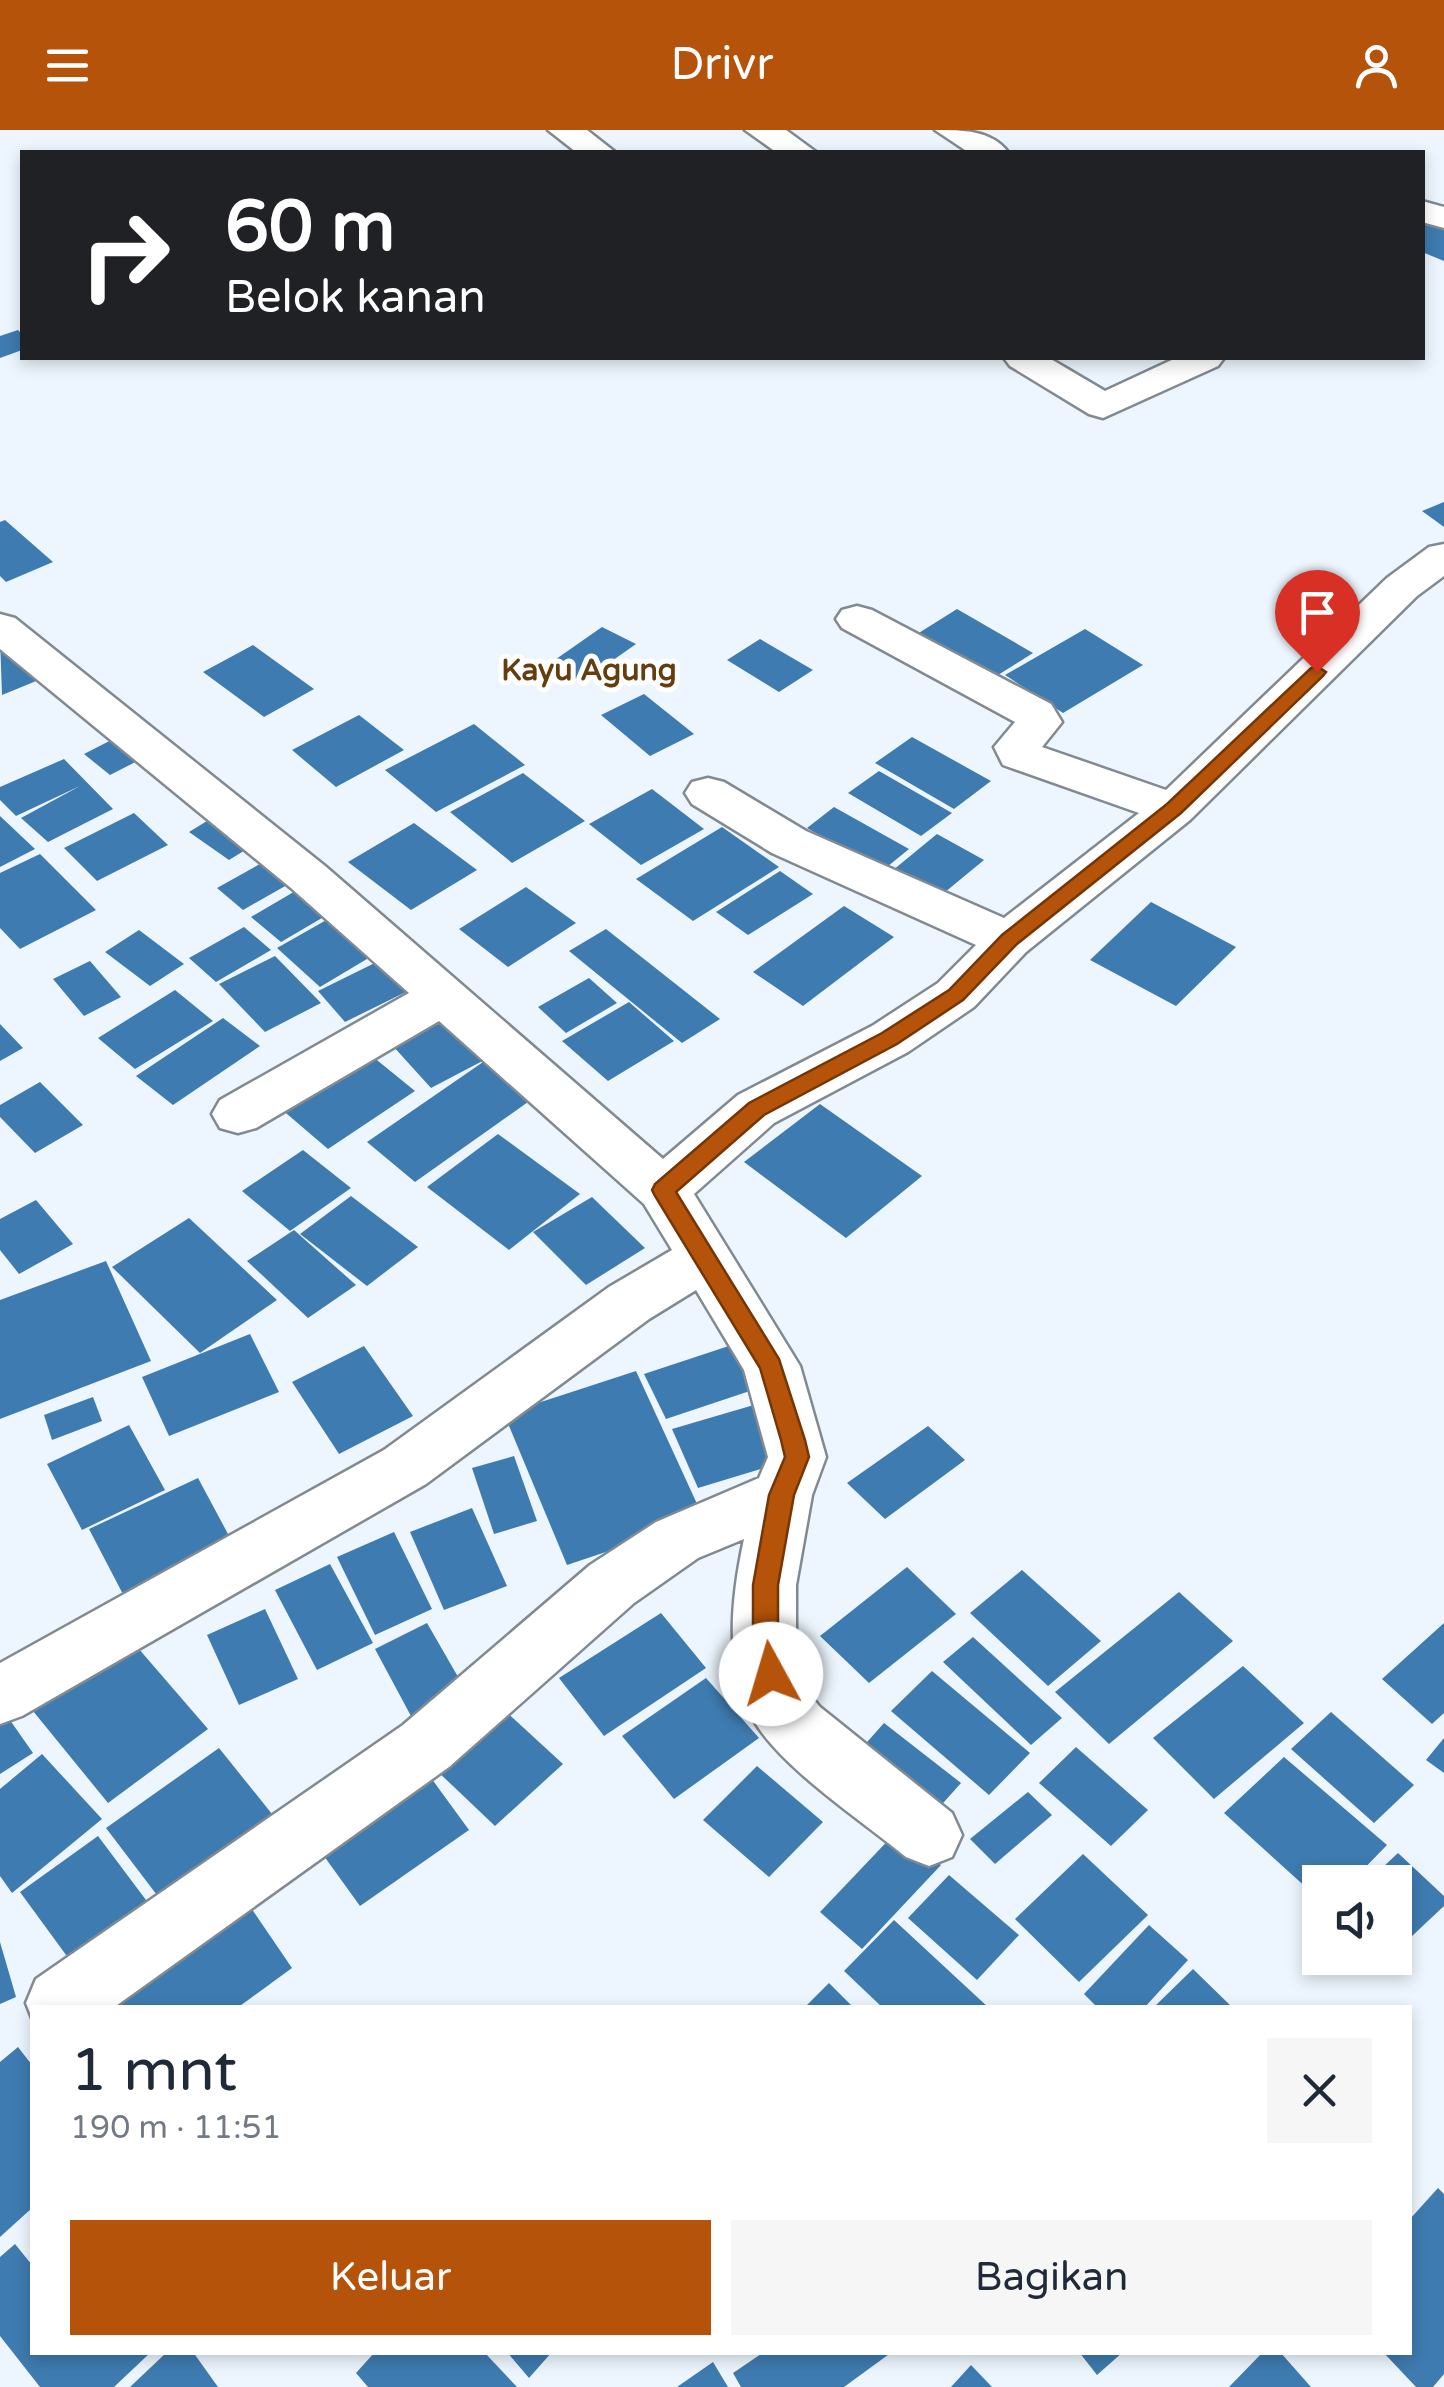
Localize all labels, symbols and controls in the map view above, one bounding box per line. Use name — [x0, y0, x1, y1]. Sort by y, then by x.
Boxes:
icon: menu — [40, 38, 95, 93]
text: Drivr — [671, 38, 773, 92]
icon: person — [1349, 38, 1404, 93]
text: 60 m — [225, 186, 395, 270]
icon: right — [60, 190, 190, 320]
text: Belok kanan — [225, 271, 486, 325]
pin — [1275, 570, 1360, 673]
icon: arrive — [1290, 585, 1345, 640]
district label: Kayu Agung — [501, 652, 677, 689]
position arrow — [719, 1622, 823, 1726]
map controls — [1302, 1865, 1412, 1975]
button: sound — [1302, 1865, 1412, 1975]
text: 1 mnt — [70, 2035, 237, 2107]
button: close — [1267, 2038, 1372, 2143]
text: 190 m · 11:51 — [70, 2109, 282, 2147]
button: Keluar — [70, 2220, 711, 2335]
button: Bagikan — [731, 2220, 1372, 2335]

